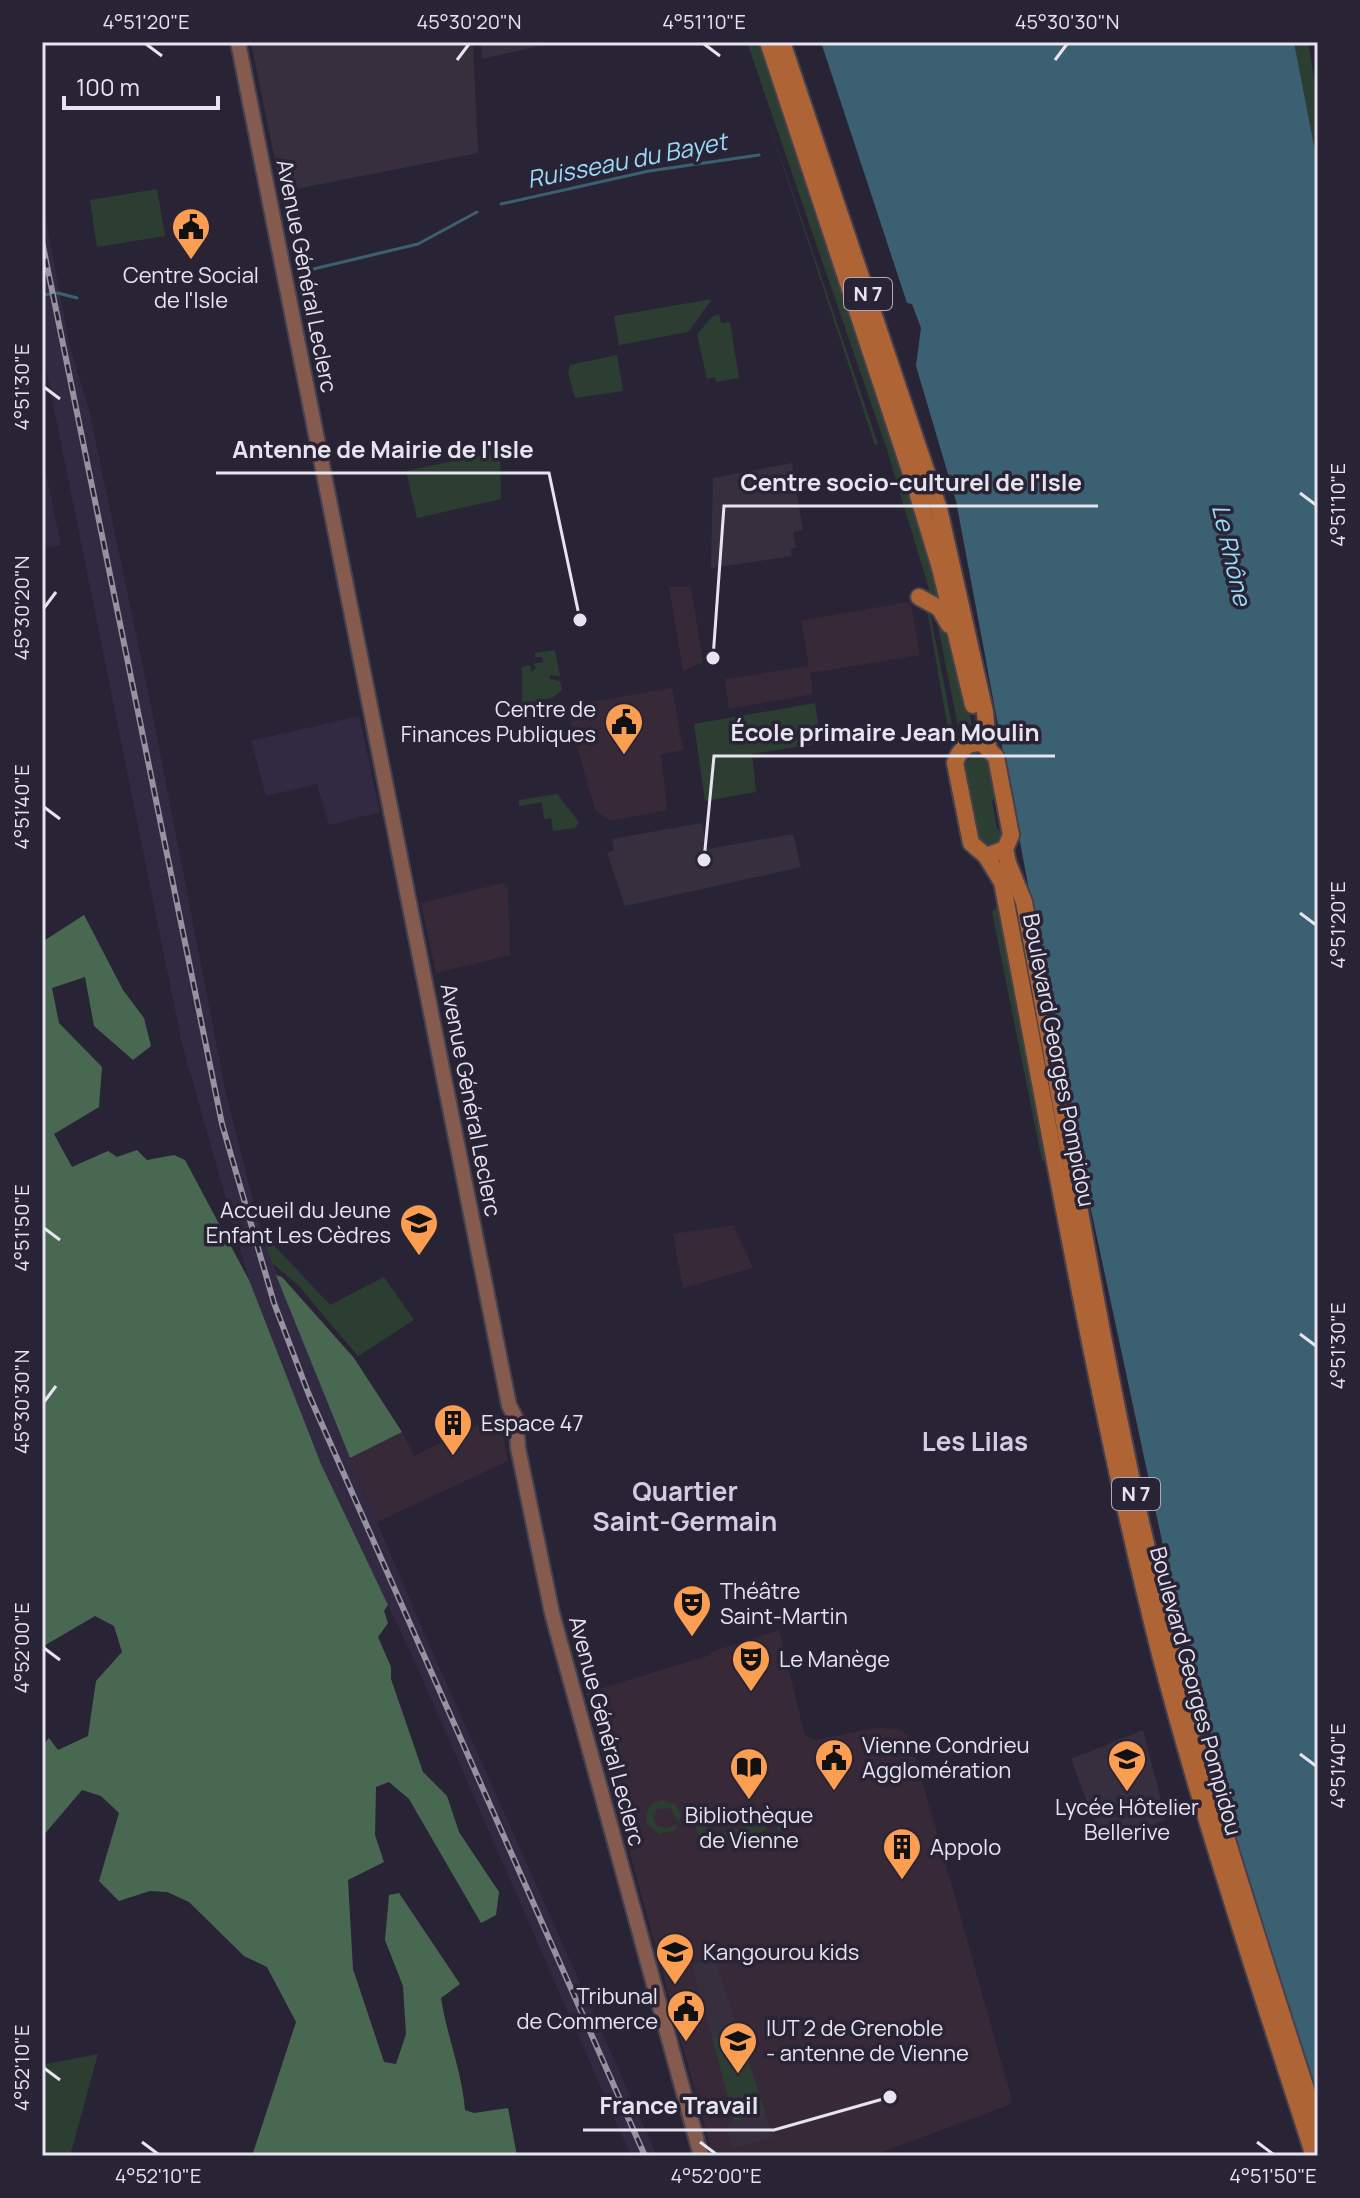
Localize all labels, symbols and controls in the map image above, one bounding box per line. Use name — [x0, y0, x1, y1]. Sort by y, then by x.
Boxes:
text: 4°51'20"E — [102, 8, 190, 35]
text: 45°30'20"N — [417, 8, 522, 35]
text: 4°51'10"E — [662, 8, 746, 35]
text: 45°30'30"N — [1015, 8, 1119, 35]
scale bar — [64, 60, 218, 110]
text: 100 m — [76, 70, 140, 103]
water label: Ruisseau du Bayet — [524, 124, 732, 195]
street label: Avenue Général Leclerc — [270, 157, 344, 395]
public building icon: Centre Social de l'Isle — [170, 206, 212, 261]
place label: Centre Social de l'Isle — [123, 260, 259, 315]
road number: N 7 — [844, 278, 892, 310]
text: 4°51'30"E — [8, 344, 35, 430]
callout: Antenne de Mairie de l'Isle — [216, 425, 549, 473]
text: Antenne de Mairie de l'Isle — [232, 432, 534, 465]
callout: Centre socio-culturel de l'Isle — [724, 458, 1098, 506]
text: 4°51'10"E — [1324, 463, 1351, 547]
text: Centre socio-culturel de l'Isle — [740, 465, 1082, 498]
water label: Le Rhône — [1205, 501, 1261, 610]
text: 45°30'20"N — [8, 556, 35, 661]
place label: Centre de Finances Publiques — [401, 694, 596, 749]
public building icon: Centre de Finances Publiques — [603, 701, 645, 756]
callout: École primaire Jean Moulin — [714, 708, 1055, 756]
text: École primaire Jean Moulin — [731, 715, 1039, 748]
text: 4°51'40"E — [8, 764, 35, 850]
text: 4°51'20"E — [1324, 881, 1351, 969]
street label: Boulevard Georges Pompidou — [1016, 911, 1102, 1209]
street label: Avenue Général Leclerc — [434, 981, 508, 1219]
text: 4°51'50"E — [8, 1184, 35, 1272]
place label: Accueil du Jeune Enfant Les Cèdres — [206, 1195, 391, 1250]
school or university icon: Accueil du Jeune Enfant Les Cèdres — [398, 1202, 440, 1257]
text: 4°51'30"E — [1324, 1303, 1351, 1389]
text: 45°30'30"N — [8, 1350, 35, 1454]
building icon: Espace 47 — [432, 1402, 474, 1457]
place label: Espace 47 — [481, 1408, 583, 1438]
district label: Les Lilas — [922, 1423, 1028, 1459]
district label: Quartier Saint-Germain — [593, 1473, 777, 1539]
road number: N 7 — [1112, 1478, 1160, 1510]
street label: Boulevard Georges Pompidou — [1143, 1543, 1249, 1839]
place label: Théâtre Saint-Martin — [720, 1576, 848, 1631]
theatre icon: Théâtre Saint-Martin — [671, 1583, 713, 1638]
text: 4°52'00"E — [8, 1602, 35, 1694]
street label: Avenue Général Leclerc — [562, 1613, 652, 1849]
theatre icon: Le Manège — [730, 1638, 772, 1693]
place label: Le Manège — [779, 1644, 890, 1674]
text: 4°51'40"E — [1324, 1723, 1351, 1809]
place label: Vienne Condrieu Agglomération — [862, 1730, 1030, 1785]
public building icon: Vienne Condrieu Agglomération — [813, 1737, 855, 1792]
school or university icon: Lycée Hôtelier Bellerive — [1106, 1738, 1148, 1793]
library icon: Bibliothèque de Vienne — [728, 1746, 770, 1801]
place label: Lycée Hôtelier Bellerive — [1055, 1792, 1199, 1847]
place label: Bibliothèque de Vienne — [685, 1800, 813, 1855]
building icon: Appolo — [881, 1826, 923, 1881]
place label: Appolo — [930, 1832, 1001, 1862]
school or university icon: Kangourou kids — [654, 1931, 696, 1986]
place label: Kangourou kids — [703, 1937, 859, 1967]
place label: Tribunal de Commerce — [516, 1981, 658, 2036]
public building icon: Tribunal de Commerce — [665, 1988, 707, 2043]
place label: IUT 2 de Grenoble - antenne de Vienne — [766, 2013, 969, 2068]
school or university icon: IUT 2 de Grenoble - antenne de Vienne — [717, 2020, 759, 2075]
text: 4°52'10"E — [8, 2025, 35, 2111]
callout: France Travail — [583, 2082, 774, 2130]
text: France Travail — [600, 2088, 759, 2121]
text: 4°52'10"E — [115, 2162, 201, 2189]
text: 4°52'00"E — [670, 2162, 762, 2189]
text: 4°51'50"E — [1229, 2162, 1317, 2189]

